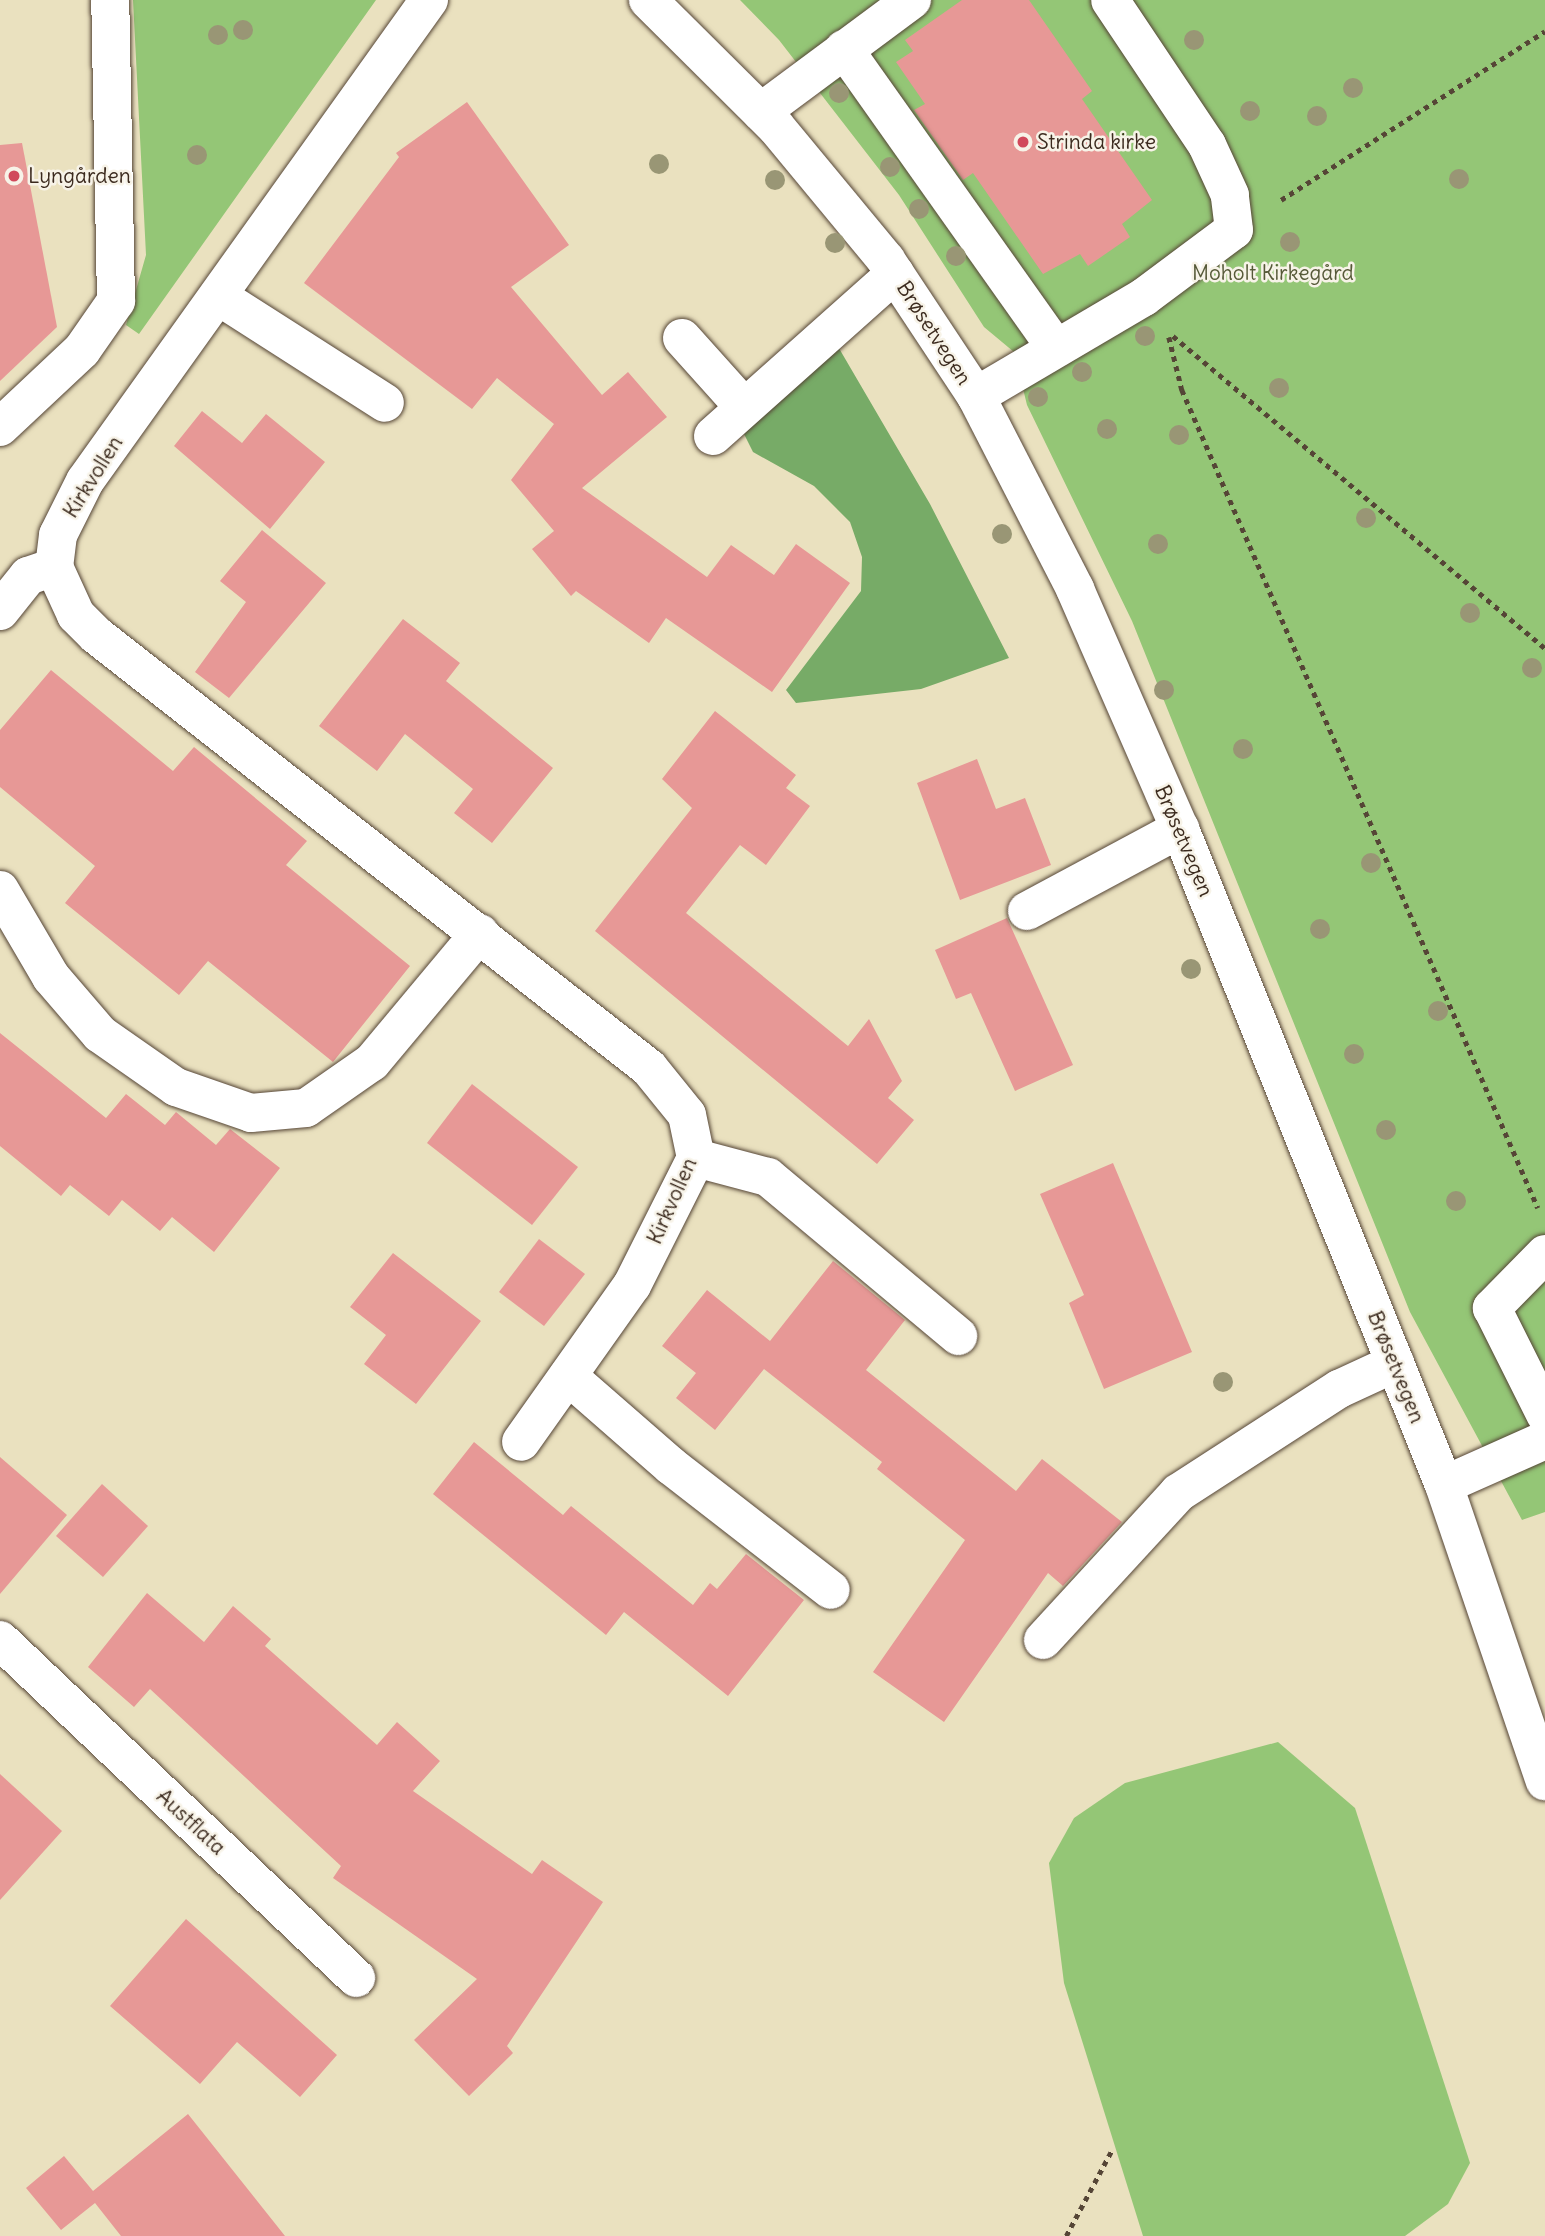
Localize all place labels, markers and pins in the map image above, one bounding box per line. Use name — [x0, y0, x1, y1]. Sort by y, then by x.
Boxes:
place label: Strinda kirke — [1037, 129, 1156, 155]
marker: Strinda kirke — [1015, 134, 1031, 150]
place label: Lyngården — [28, 163, 131, 189]
marker: Lyngården — [6, 168, 22, 184]

